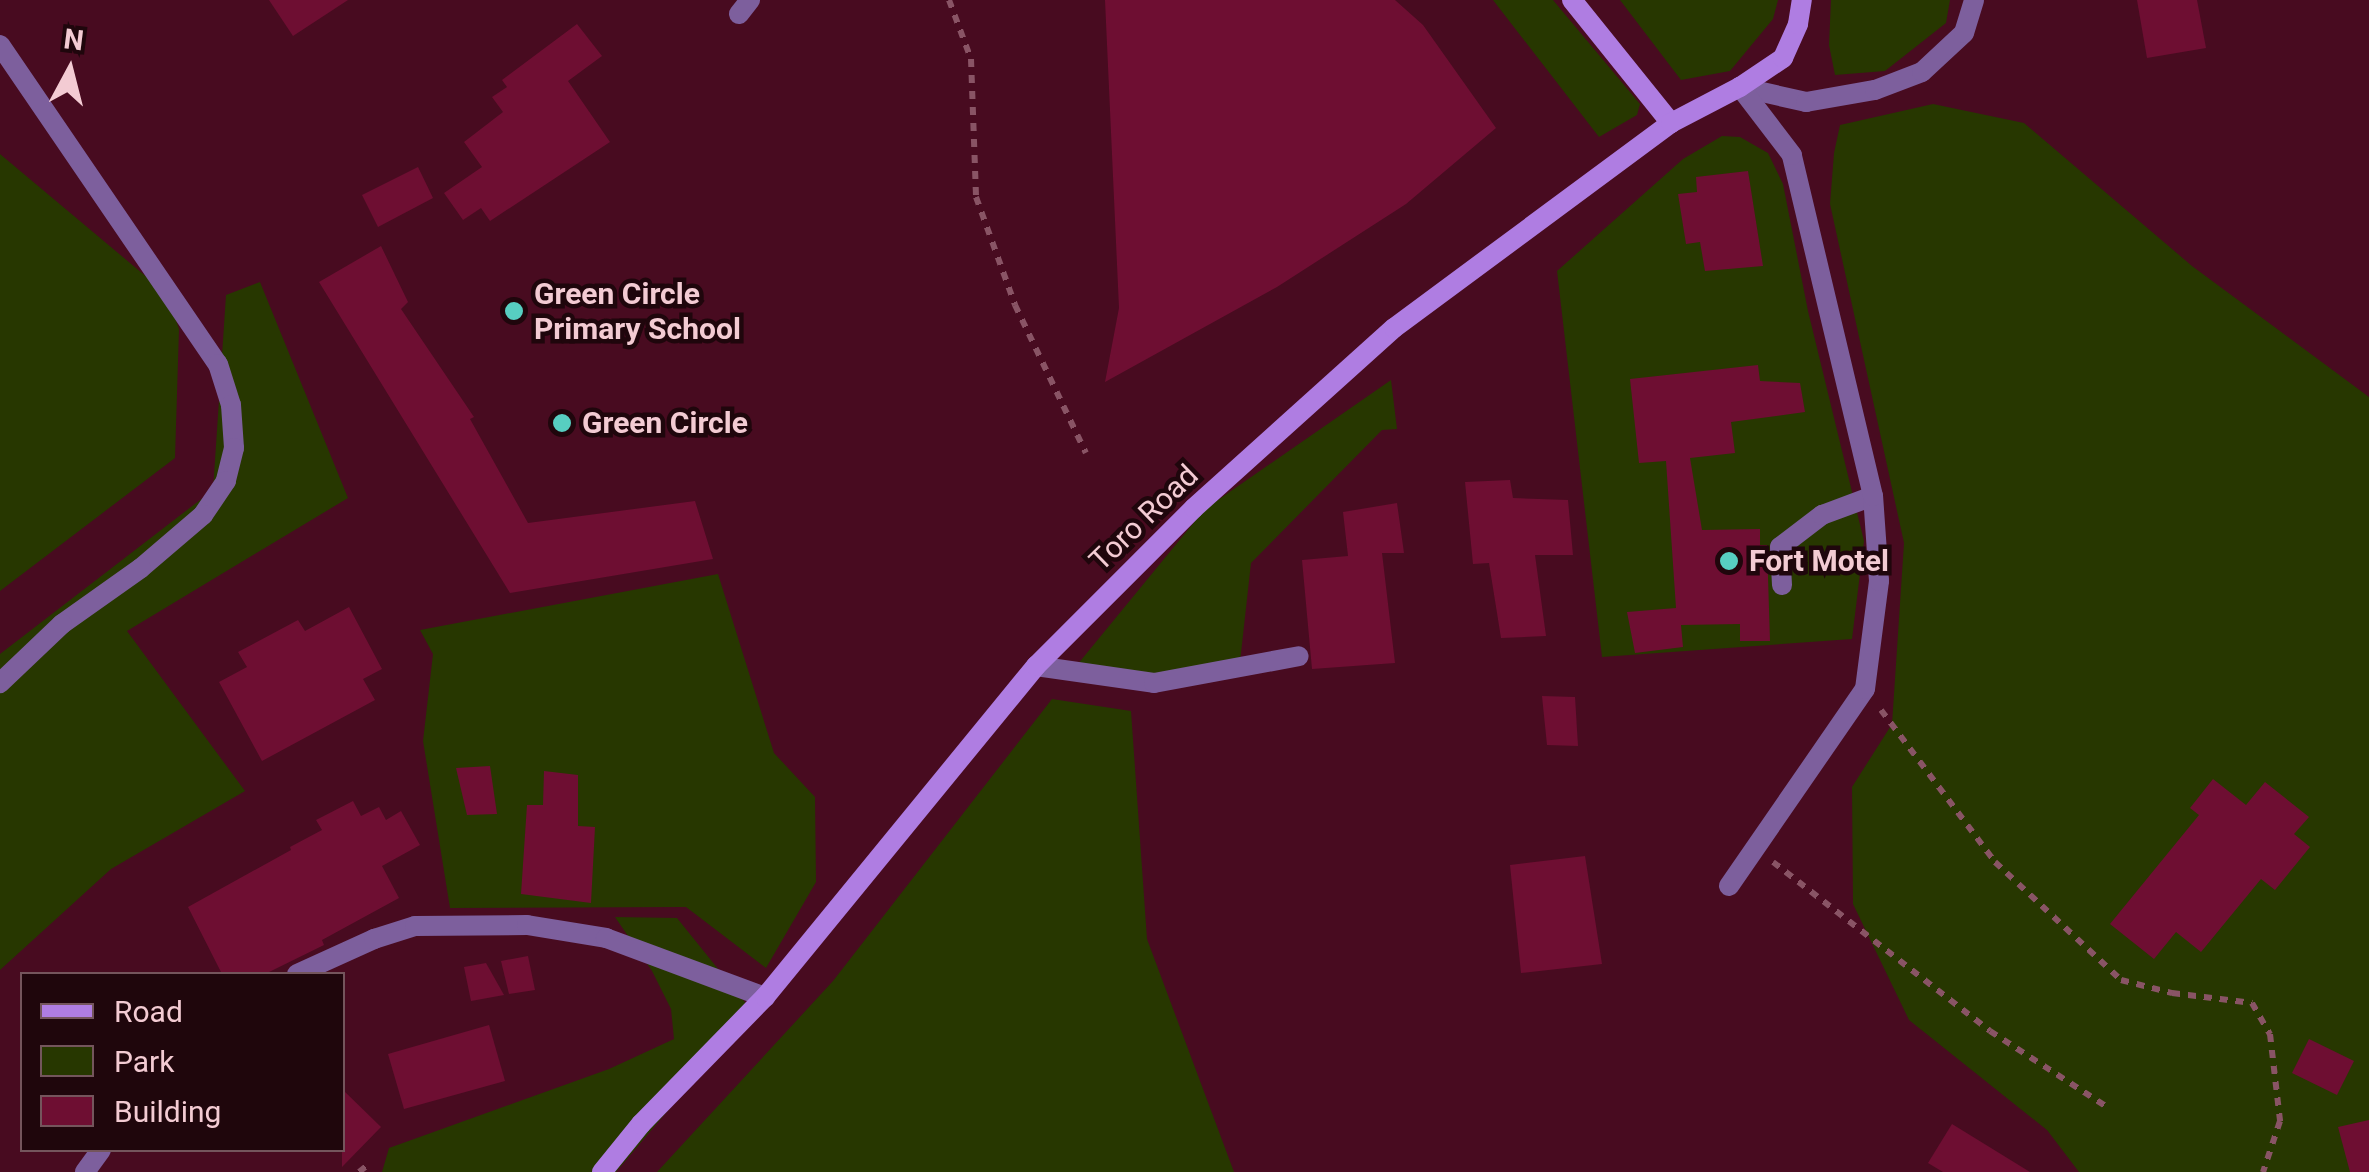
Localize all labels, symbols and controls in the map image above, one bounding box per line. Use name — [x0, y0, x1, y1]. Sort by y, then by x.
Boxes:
north arrow — [20, 20, 120, 120]
text: N — [62, 22, 86, 57]
place label: Green Circle Primary School — [534, 276, 741, 346]
marker: Green Circle Primary School — [503, 300, 525, 322]
place label: Green Circle — [582, 405, 748, 441]
marker: Green Circle — [551, 412, 573, 434]
street label: Toro Road — [1082, 458, 1206, 578]
place label: Fort Motel — [1749, 543, 1889, 579]
marker: Fort Motel — [1718, 550, 1740, 572]
legend — [20, 972, 345, 1152]
text: Road — [114, 994, 183, 1029]
text: Park — [114, 1044, 174, 1079]
text: Building — [114, 1094, 221, 1129]

